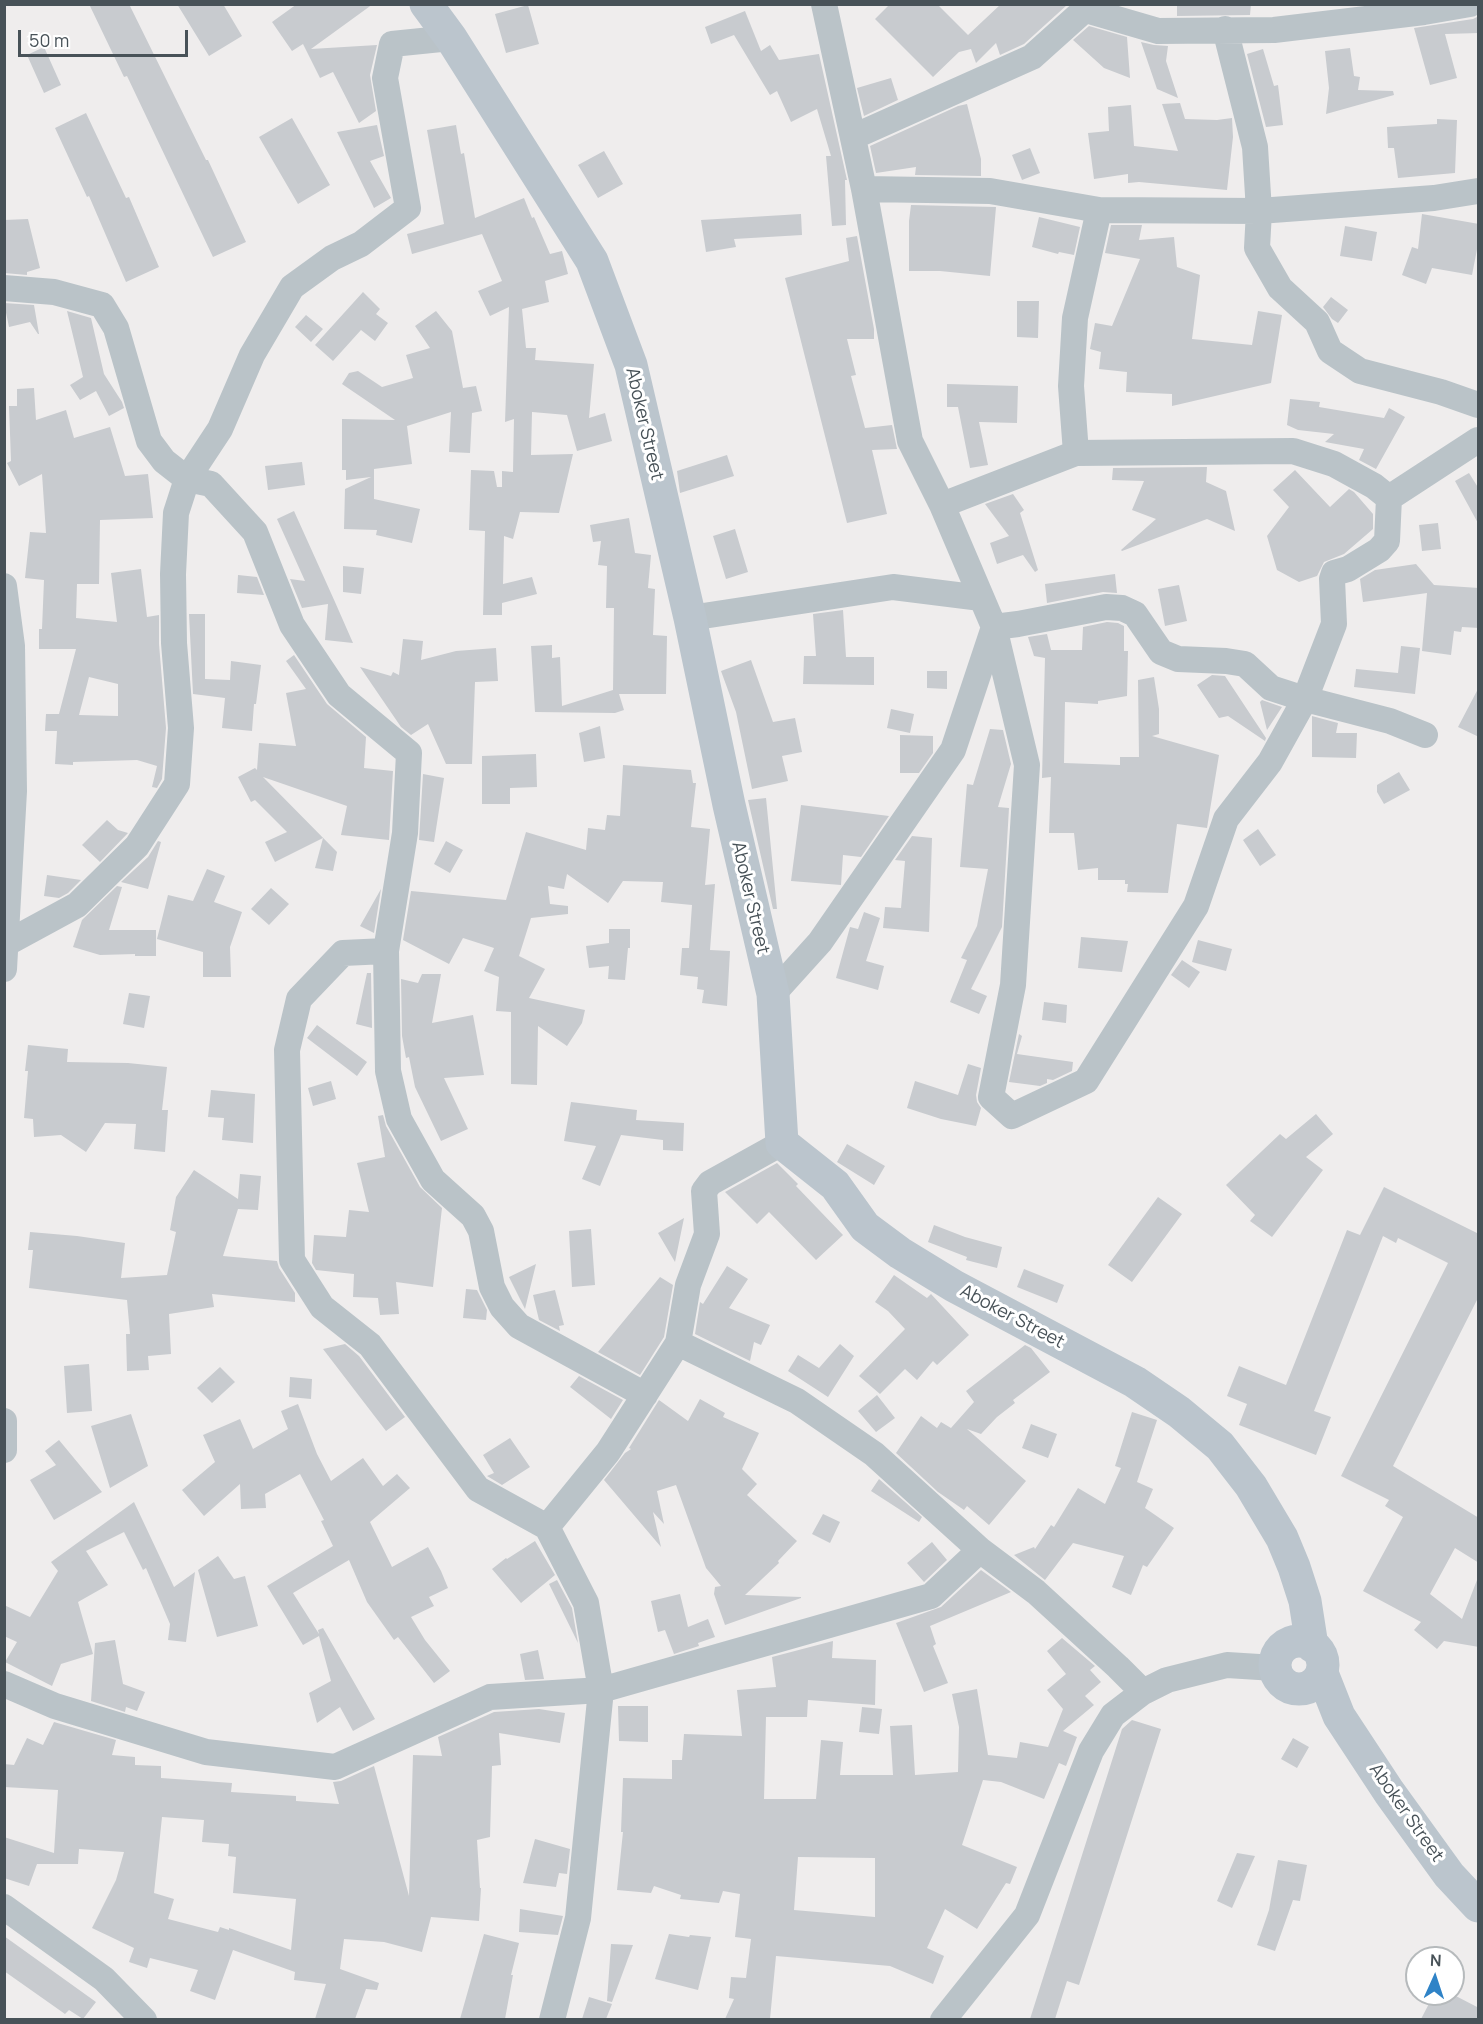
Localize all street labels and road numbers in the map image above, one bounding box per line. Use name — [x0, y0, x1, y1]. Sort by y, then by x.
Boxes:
street label: Aboker Street — [621, 366, 667, 482]
street label: Aboker Street — [727, 840, 773, 956]
street label: Aboker Street — [956, 1280, 1068, 1354]
street label: Aboker Street — [1364, 1760, 1448, 1866]

